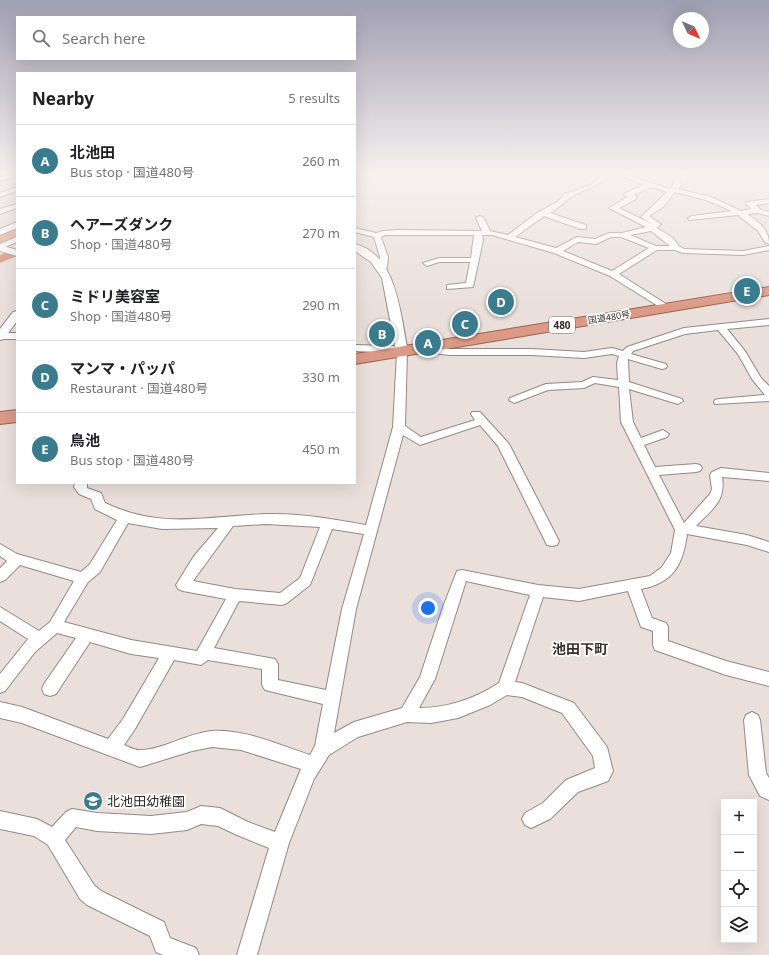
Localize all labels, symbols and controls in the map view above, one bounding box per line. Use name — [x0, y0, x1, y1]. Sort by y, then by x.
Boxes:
north arrow — [673, 12, 709, 48]
search box — [16, 16, 356, 60]
icon: search — [30, 27, 52, 49]
text: Search here — [62, 28, 145, 48]
text: Nearby — [32, 87, 94, 110]
text: 5 results — [288, 89, 340, 107]
text: 北池田 — [70, 142, 115, 162]
text: A — [41, 152, 50, 170]
text: 260 m — [302, 152, 340, 170]
text: Bus stop · 国道480号 — [70, 163, 194, 181]
text: ヘアーズダンク — [70, 214, 173, 234]
text: B — [41, 224, 49, 242]
text: 270 m — [302, 224, 340, 242]
text: Shop · 国道480号 — [70, 235, 173, 253]
pin: E — [734, 276, 760, 306]
text: ミドリ美容室 — [70, 286, 160, 306]
pin: D — [488, 287, 514, 317]
text: C — [41, 296, 49, 314]
text: 290 m — [302, 296, 340, 314]
text: Shop · 国道480号 — [70, 307, 173, 325]
street label: 国道480号 — [587, 307, 631, 327]
pin: C — [452, 309, 478, 339]
road number: 480 — [549, 317, 575, 333]
pin: B — [369, 319, 395, 349]
pin: A — [415, 328, 441, 358]
text: マンマ・パッパ — [70, 358, 175, 378]
text: D — [40, 368, 50, 386]
text: 330 m — [302, 368, 340, 386]
text: Restaurant · 国道480号 — [70, 379, 208, 397]
text: 鳥池 — [70, 430, 100, 450]
text: E — [41, 440, 49, 458]
text: 450 m — [302, 440, 340, 458]
text: Bus stop · 国道480号 — [70, 451, 194, 469]
your location — [418, 598, 438, 618]
district label: 池田下町 — [552, 639, 608, 658]
school or university icon: 北池田幼稚園 — [82, 790, 104, 812]
place label: 北池田幼稚園 — [107, 792, 185, 810]
map controls — [721, 799, 757, 943]
button: + — [721, 799, 757, 835]
button: − — [721, 835, 757, 871]
button: locate — [721, 871, 757, 907]
button: layers — [721, 907, 757, 943]

